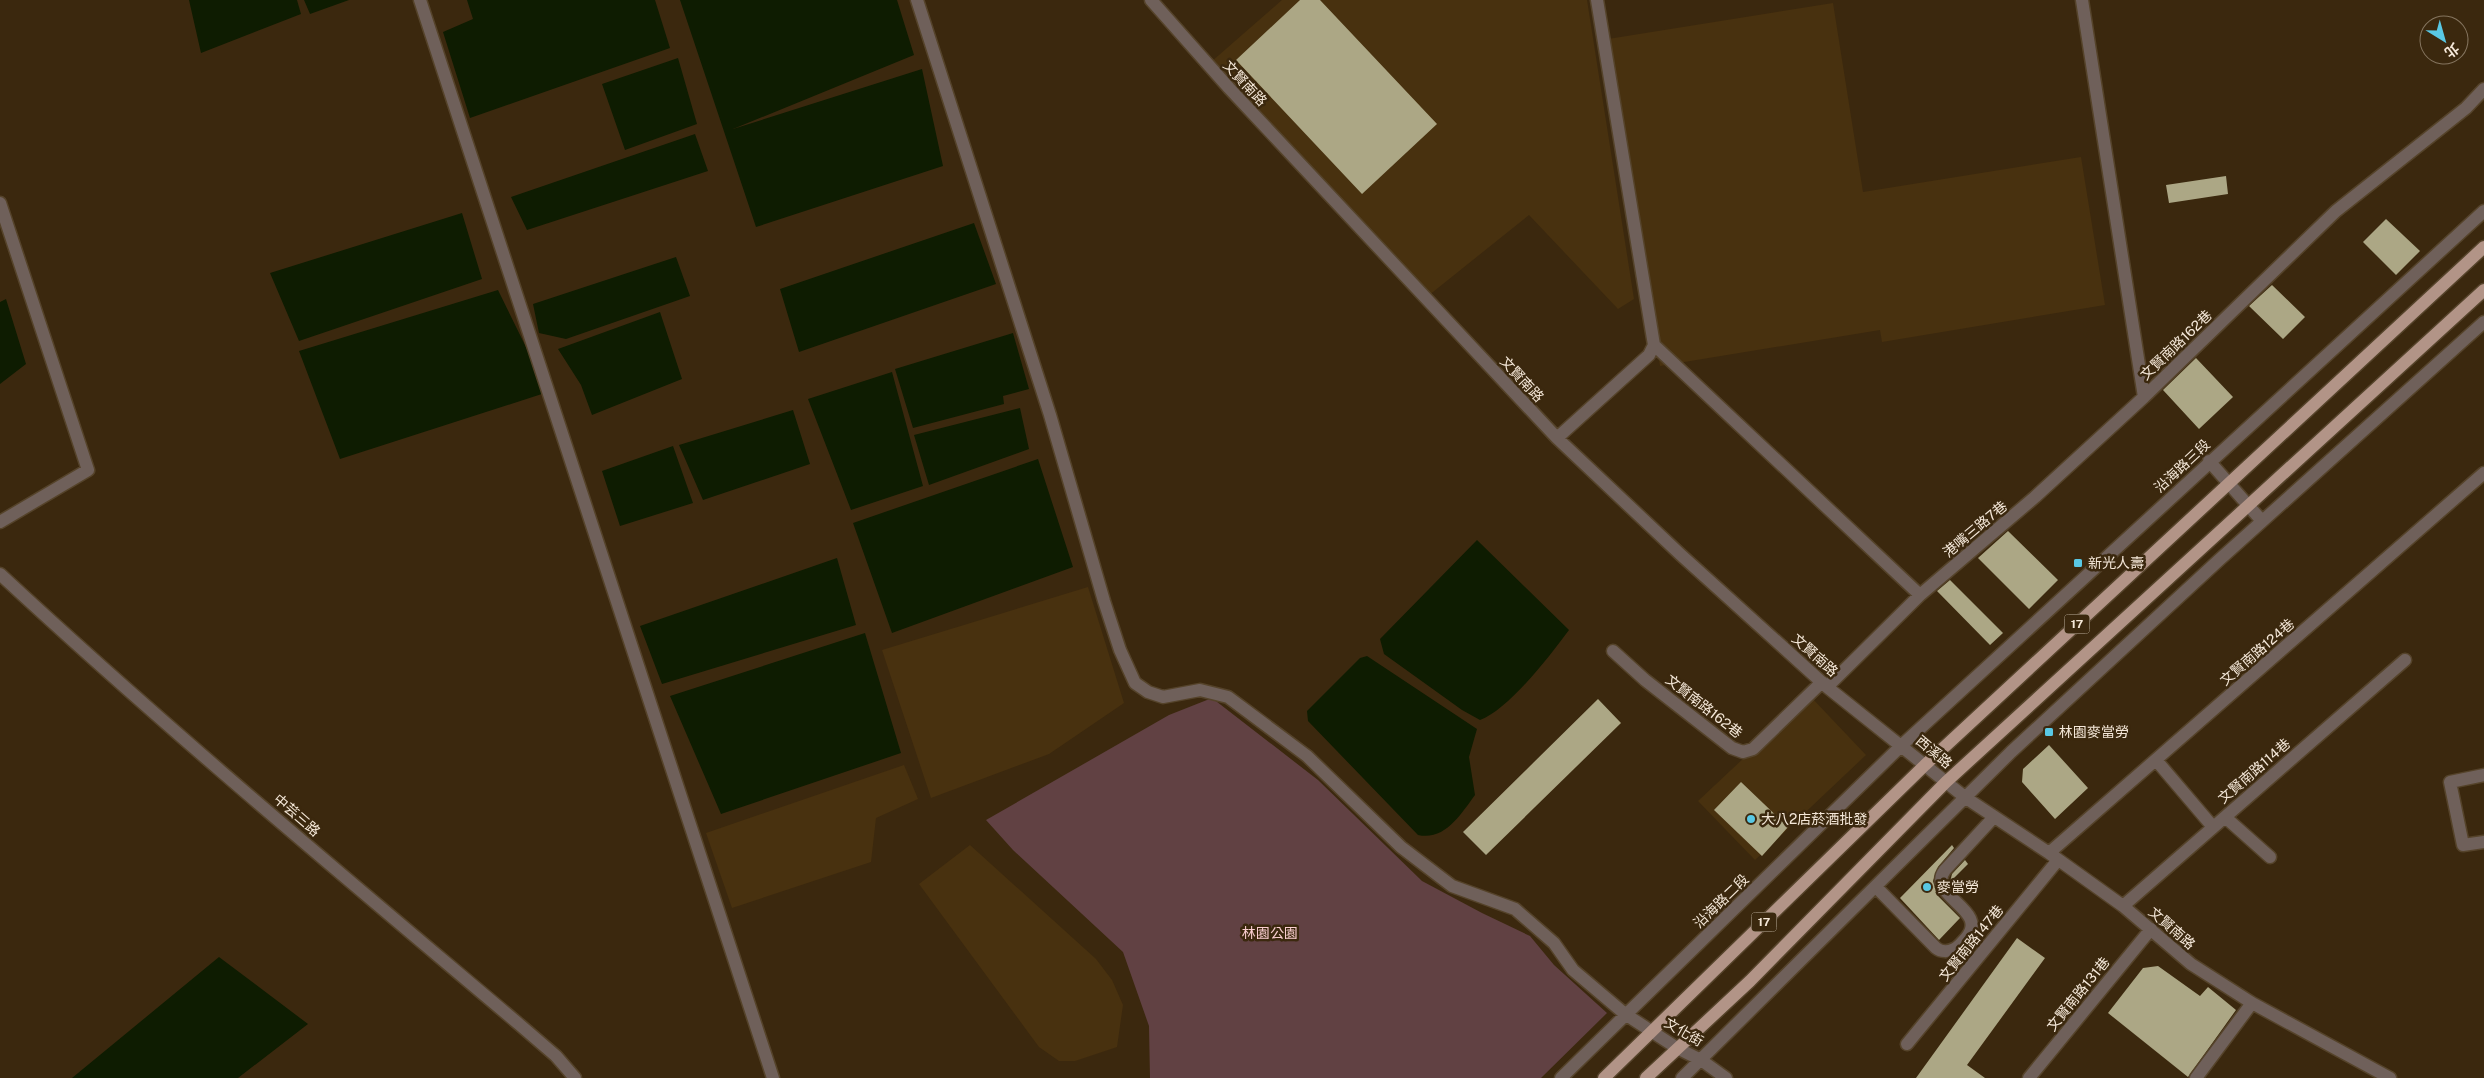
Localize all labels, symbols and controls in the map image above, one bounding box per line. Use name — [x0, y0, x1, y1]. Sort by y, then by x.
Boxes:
north arrow — [2419, 15, 2469, 65]
text: 北 — [2441, 40, 2462, 61]
street label: 文賢南路 — [1220, 57, 1270, 109]
street label: 文賢南路162巷 — [2137, 307, 2215, 383]
street label: 文賢南路 — [1497, 353, 1547, 405]
street label: 沿海路三段 — [2151, 436, 2213, 496]
street label: 港嘴三路7巷 — [1940, 498, 2010, 560]
place label: 新光人壽 — [2088, 555, 2144, 571]
marker: 新光人壽 — [2072, 557, 2084, 569]
road number: 17 — [2064, 614, 2090, 634]
street label: 文賢南路124巷 — [2217, 616, 2297, 688]
street label: 文賢南路 — [1789, 630, 1841, 680]
street label: 文賢南路162巷 — [1663, 671, 1745, 741]
place label: 林園麥當勞 — [2059, 724, 2129, 740]
marker: 林園麥當勞 — [2043, 726, 2055, 738]
street label: 西溪路 — [1913, 732, 1955, 772]
street label: 文賢南路114巷 — [2215, 735, 2293, 807]
street label: 中芸三路 — [271, 791, 323, 839]
place label: 大八2店菸酒批發 — [1761, 811, 1867, 827]
marker: 大八2店菸酒批發 — [1745, 813, 1757, 825]
street label: 沿海路二段 — [1690, 871, 1752, 931]
place label: 麥當勞 — [1937, 879, 1979, 895]
marker: 麥當勞 — [1921, 881, 1933, 893]
street label: 文賢南路147巷 — [1936, 902, 2006, 984]
street label: 文賢南路 — [2146, 904, 2198, 952]
road number: 17 — [1752, 912, 1776, 932]
park label: 林園公園 — [1242, 925, 1298, 941]
street label: 文賢南路131巷 — [2043, 954, 2113, 1034]
street label: 文化街 — [1662, 1015, 1706, 1049]

